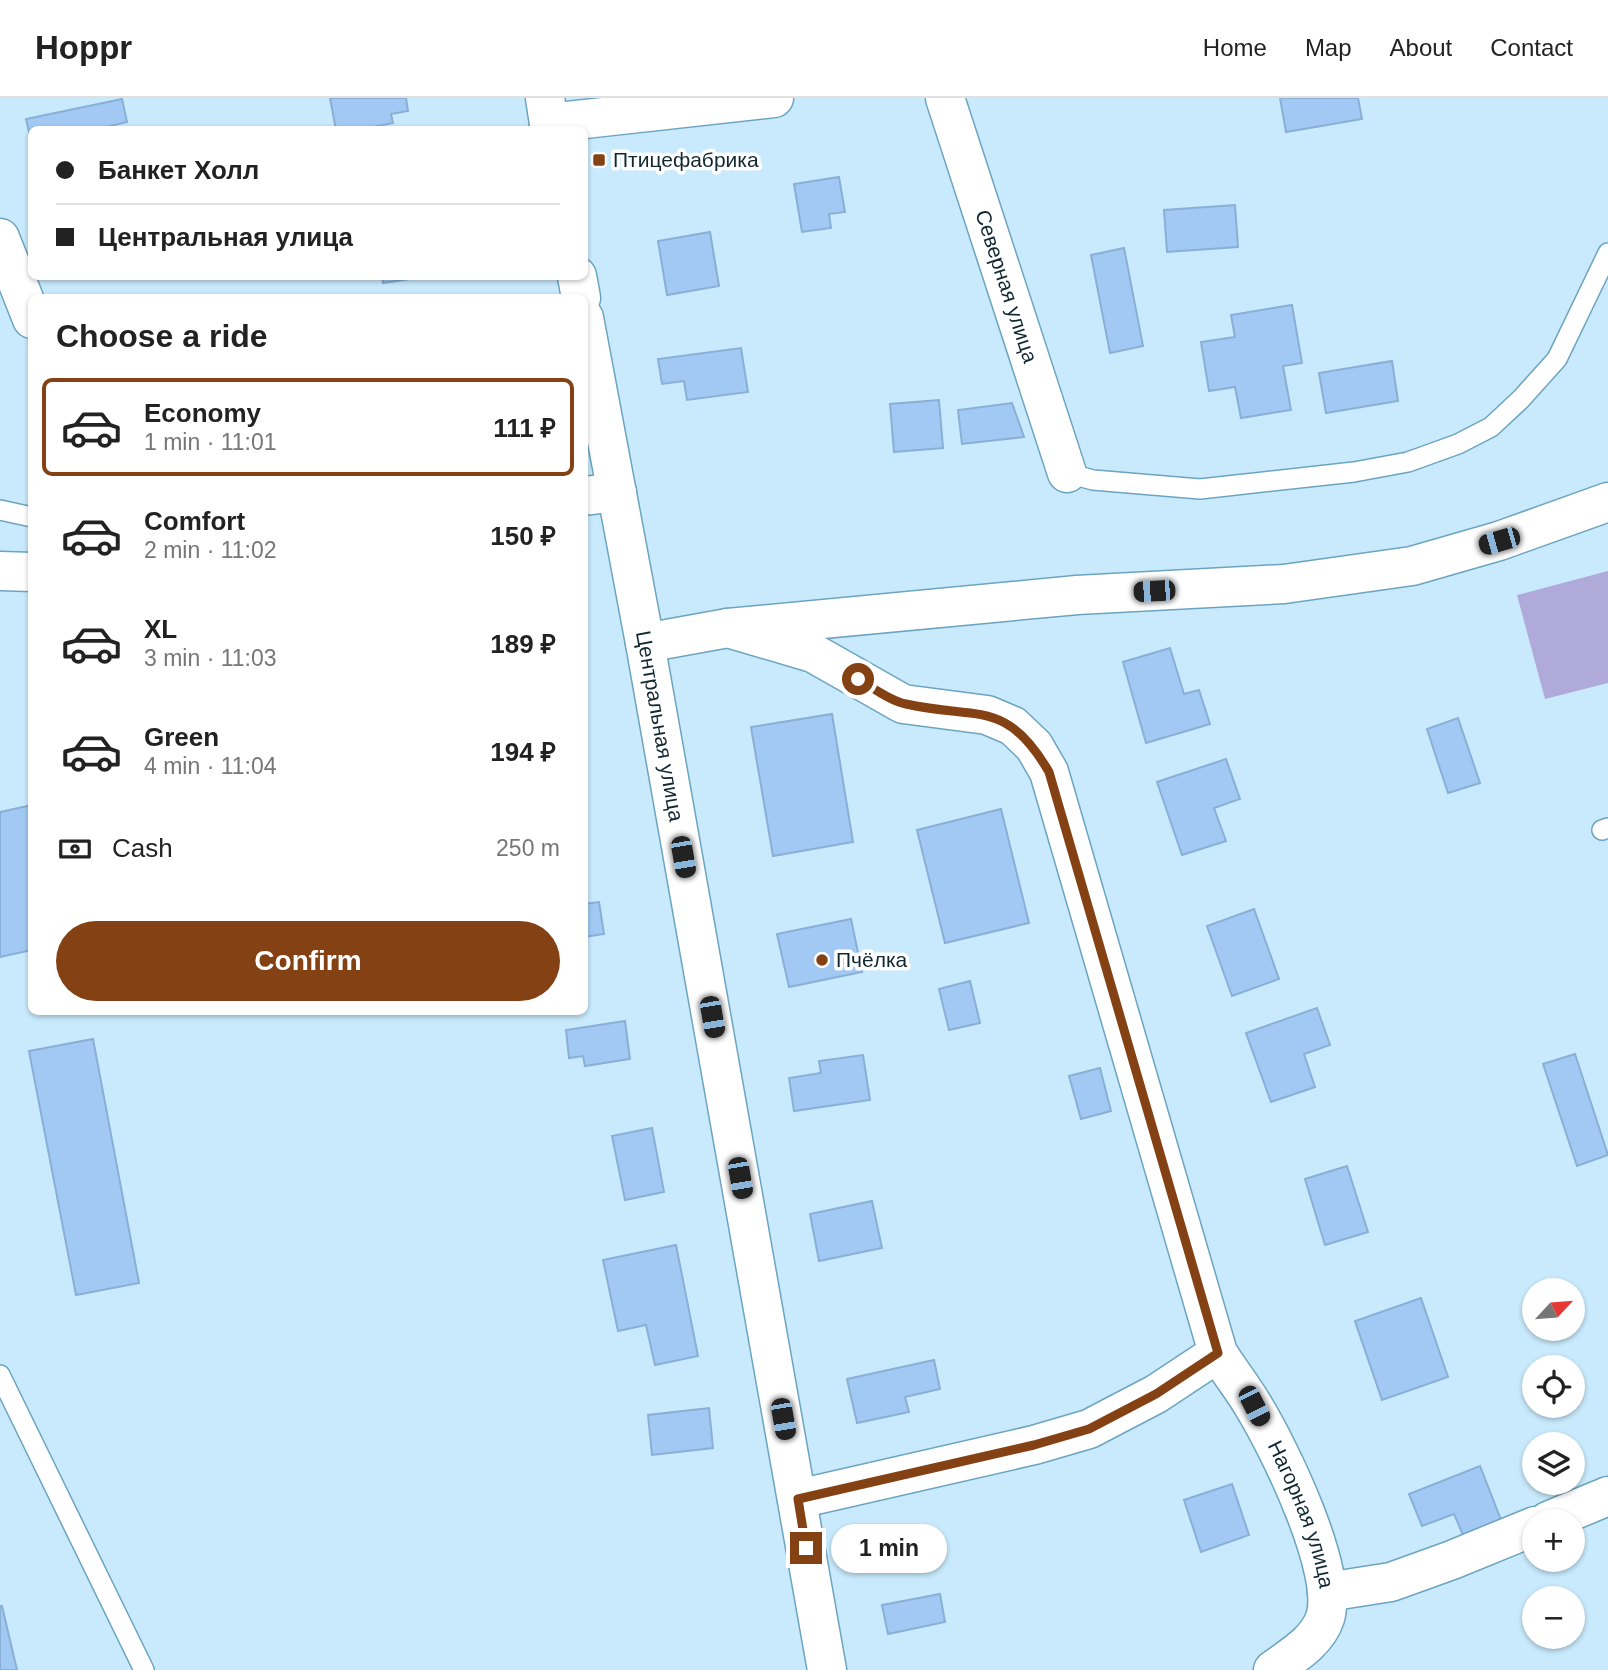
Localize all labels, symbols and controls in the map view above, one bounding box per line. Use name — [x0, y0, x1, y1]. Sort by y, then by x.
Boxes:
text: Hoppr — [35, 29, 132, 66]
text: Home — [1203, 34, 1267, 61]
text: Map — [1305, 34, 1352, 61]
text: About — [1390, 34, 1452, 61]
text: Contact — [1490, 34, 1573, 61]
place label: Птицефабрика — [613, 148, 759, 171]
marker: Птицефабрика — [591, 152, 607, 168]
text: Банкет Холл — [98, 155, 259, 185]
street label: Северная улица — [971, 207, 1042, 366]
text: Центральная улица — [98, 222, 353, 252]
text: Choose a ride — [56, 318, 268, 354]
icon: car — [60, 396, 123, 459]
text: Economy — [144, 398, 261, 428]
text: 111 ₽ — [493, 413, 556, 443]
text: 1 min · 11:01 — [144, 429, 277, 455]
icon: car — [60, 504, 123, 567]
text: Comfort — [144, 506, 245, 536]
text: 150 ₽ — [490, 521, 556, 551]
car — [1476, 525, 1523, 557]
text: 2 min · 11:02 — [144, 537, 277, 563]
car — [1133, 579, 1176, 603]
icon: car — [60, 612, 123, 675]
text: XL — [144, 614, 177, 644]
text: 189 ₽ — [490, 629, 556, 659]
street label: Центральная улица — [632, 629, 688, 823]
text: 3 min · 11:03 — [144, 645, 277, 671]
route start — [842, 663, 874, 695]
icon: car — [60, 720, 123, 783]
text: Green — [144, 722, 219, 752]
text: 194 ₽ — [490, 737, 556, 767]
text: 4 min · 11:04 — [144, 753, 277, 779]
icon: cash — [56, 830, 94, 868]
text: Cash — [112, 833, 173, 863]
car — [670, 834, 697, 880]
text: 250 m — [496, 835, 560, 861]
button: Confirm — [56, 921, 560, 1001]
place label: Пчёлка — [836, 948, 908, 971]
marker: Пчёлка — [814, 952, 830, 968]
car — [699, 994, 726, 1040]
car — [727, 1155, 754, 1201]
north arrow — [1522, 1278, 1586, 1340]
map controls — [1522, 1278, 1585, 1649]
button: locate — [1522, 1355, 1585, 1418]
car — [1236, 1383, 1273, 1429]
car — [770, 1396, 797, 1442]
button: layers — [1522, 1432, 1585, 1495]
street label: Нагорная улица — [1264, 1437, 1339, 1590]
button: + — [1522, 1509, 1585, 1572]
callout: 1 min — [830, 1524, 946, 1572]
route end — [790, 1532, 822, 1564]
text: 1 min — [859, 1535, 919, 1561]
button: − — [1522, 1586, 1585, 1649]

